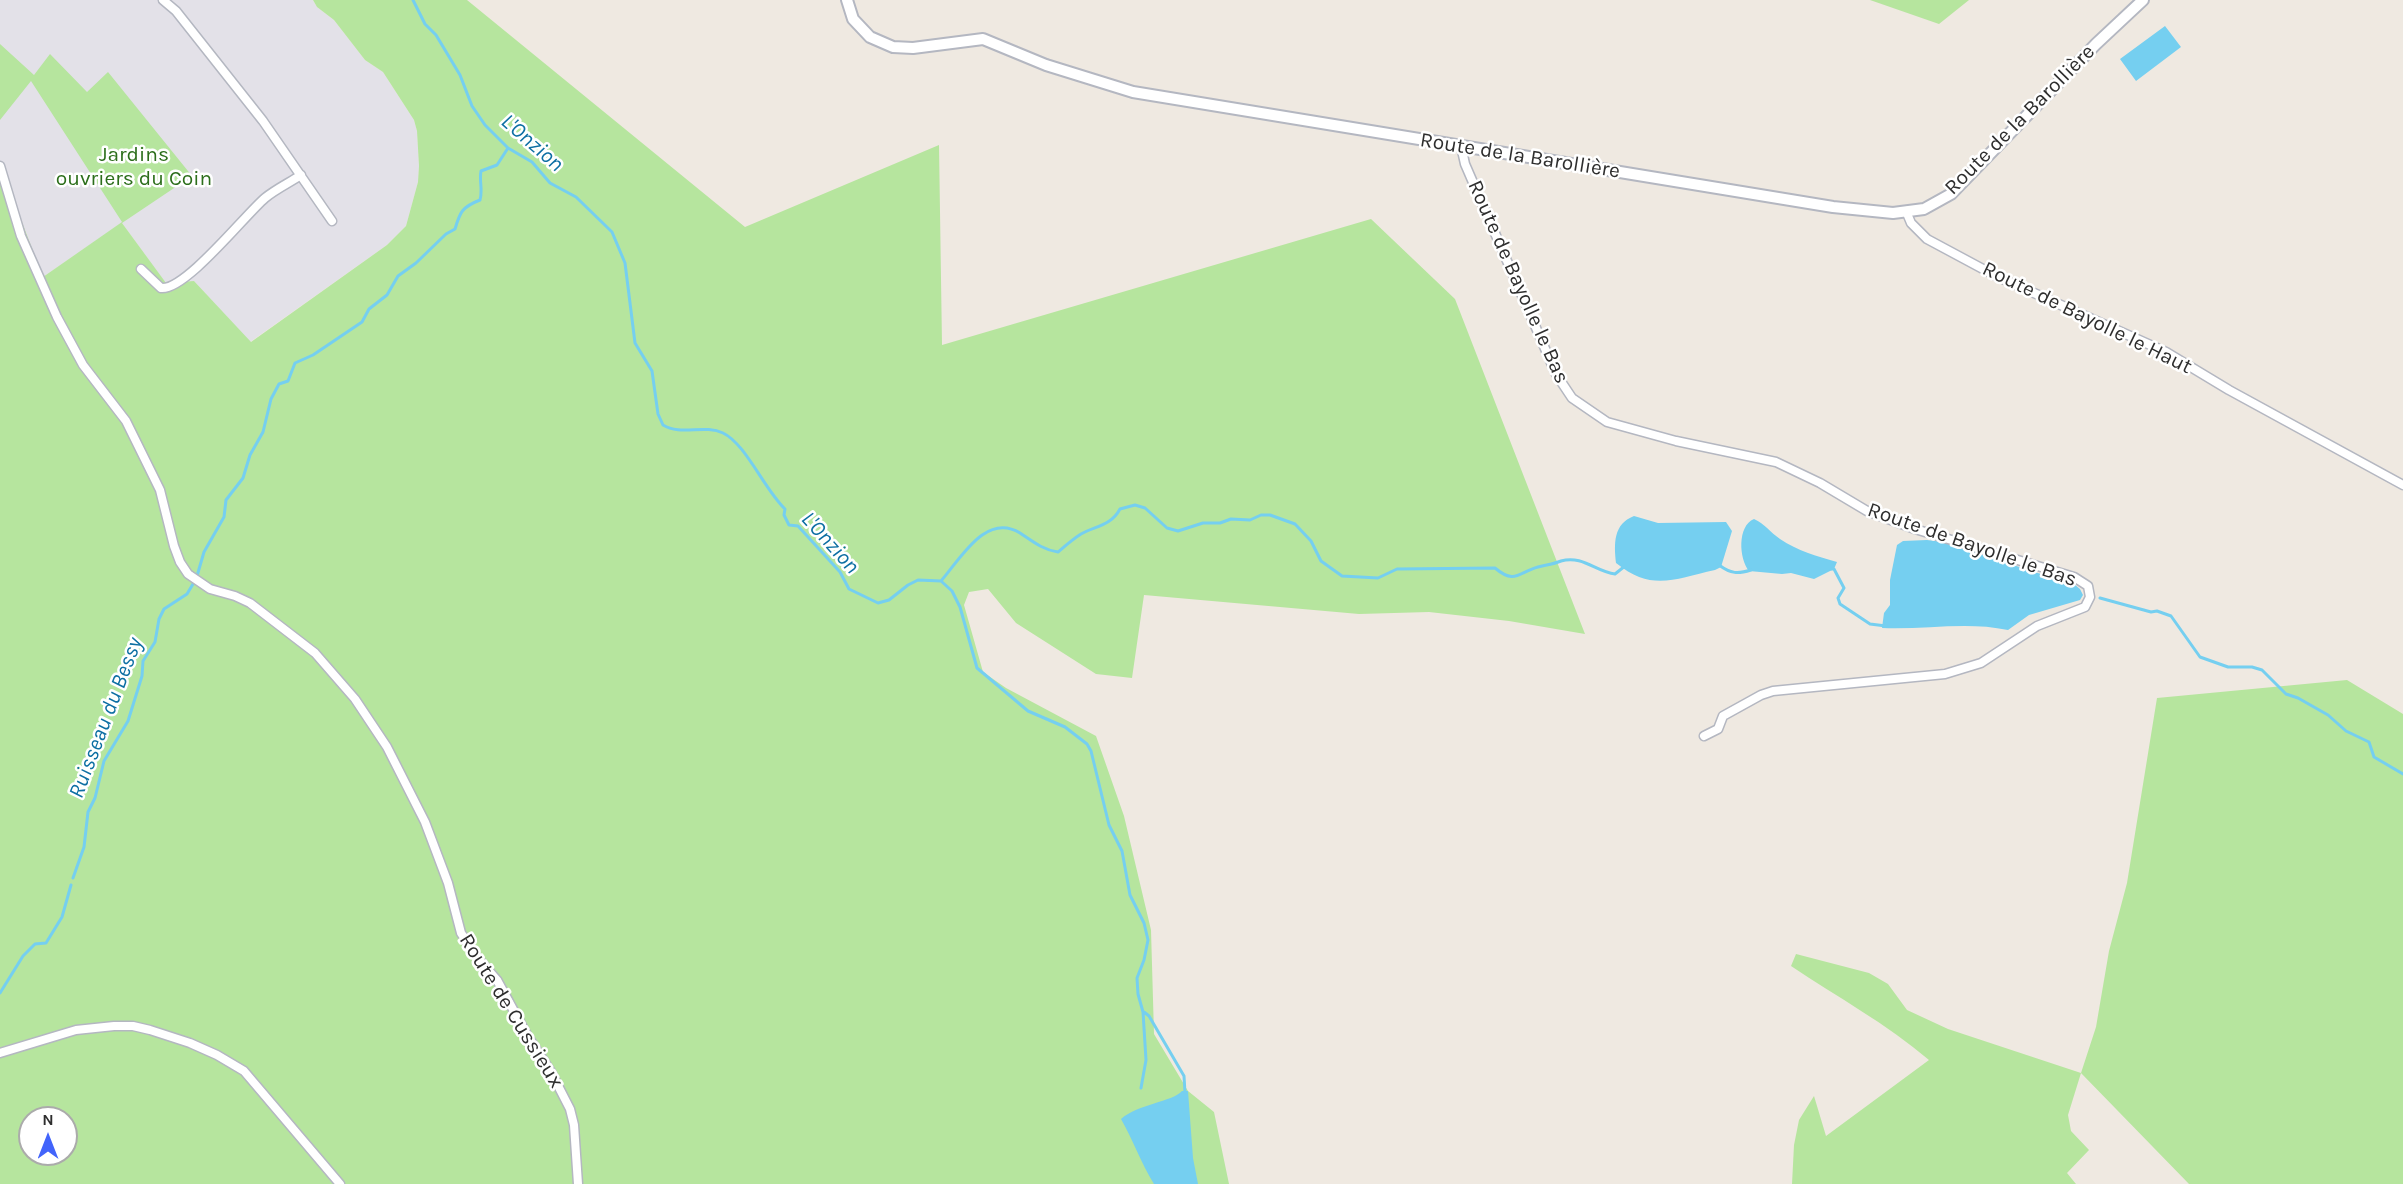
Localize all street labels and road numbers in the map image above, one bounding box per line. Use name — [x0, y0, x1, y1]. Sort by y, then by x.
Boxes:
street label: Route de la Barollière — [1940, 40, 2100, 200]
street label: Route de la Barollière — [1418, 128, 1622, 184]
street label: Route de Bayolle le Bas — [1462, 177, 1574, 387]
street label: Route de Bayolle le Haut — [1978, 256, 2196, 380]
street label: Route de Bayolle le Bas — [1864, 497, 2080, 593]
street label: Route de Cussieux — [453, 929, 569, 1093]

